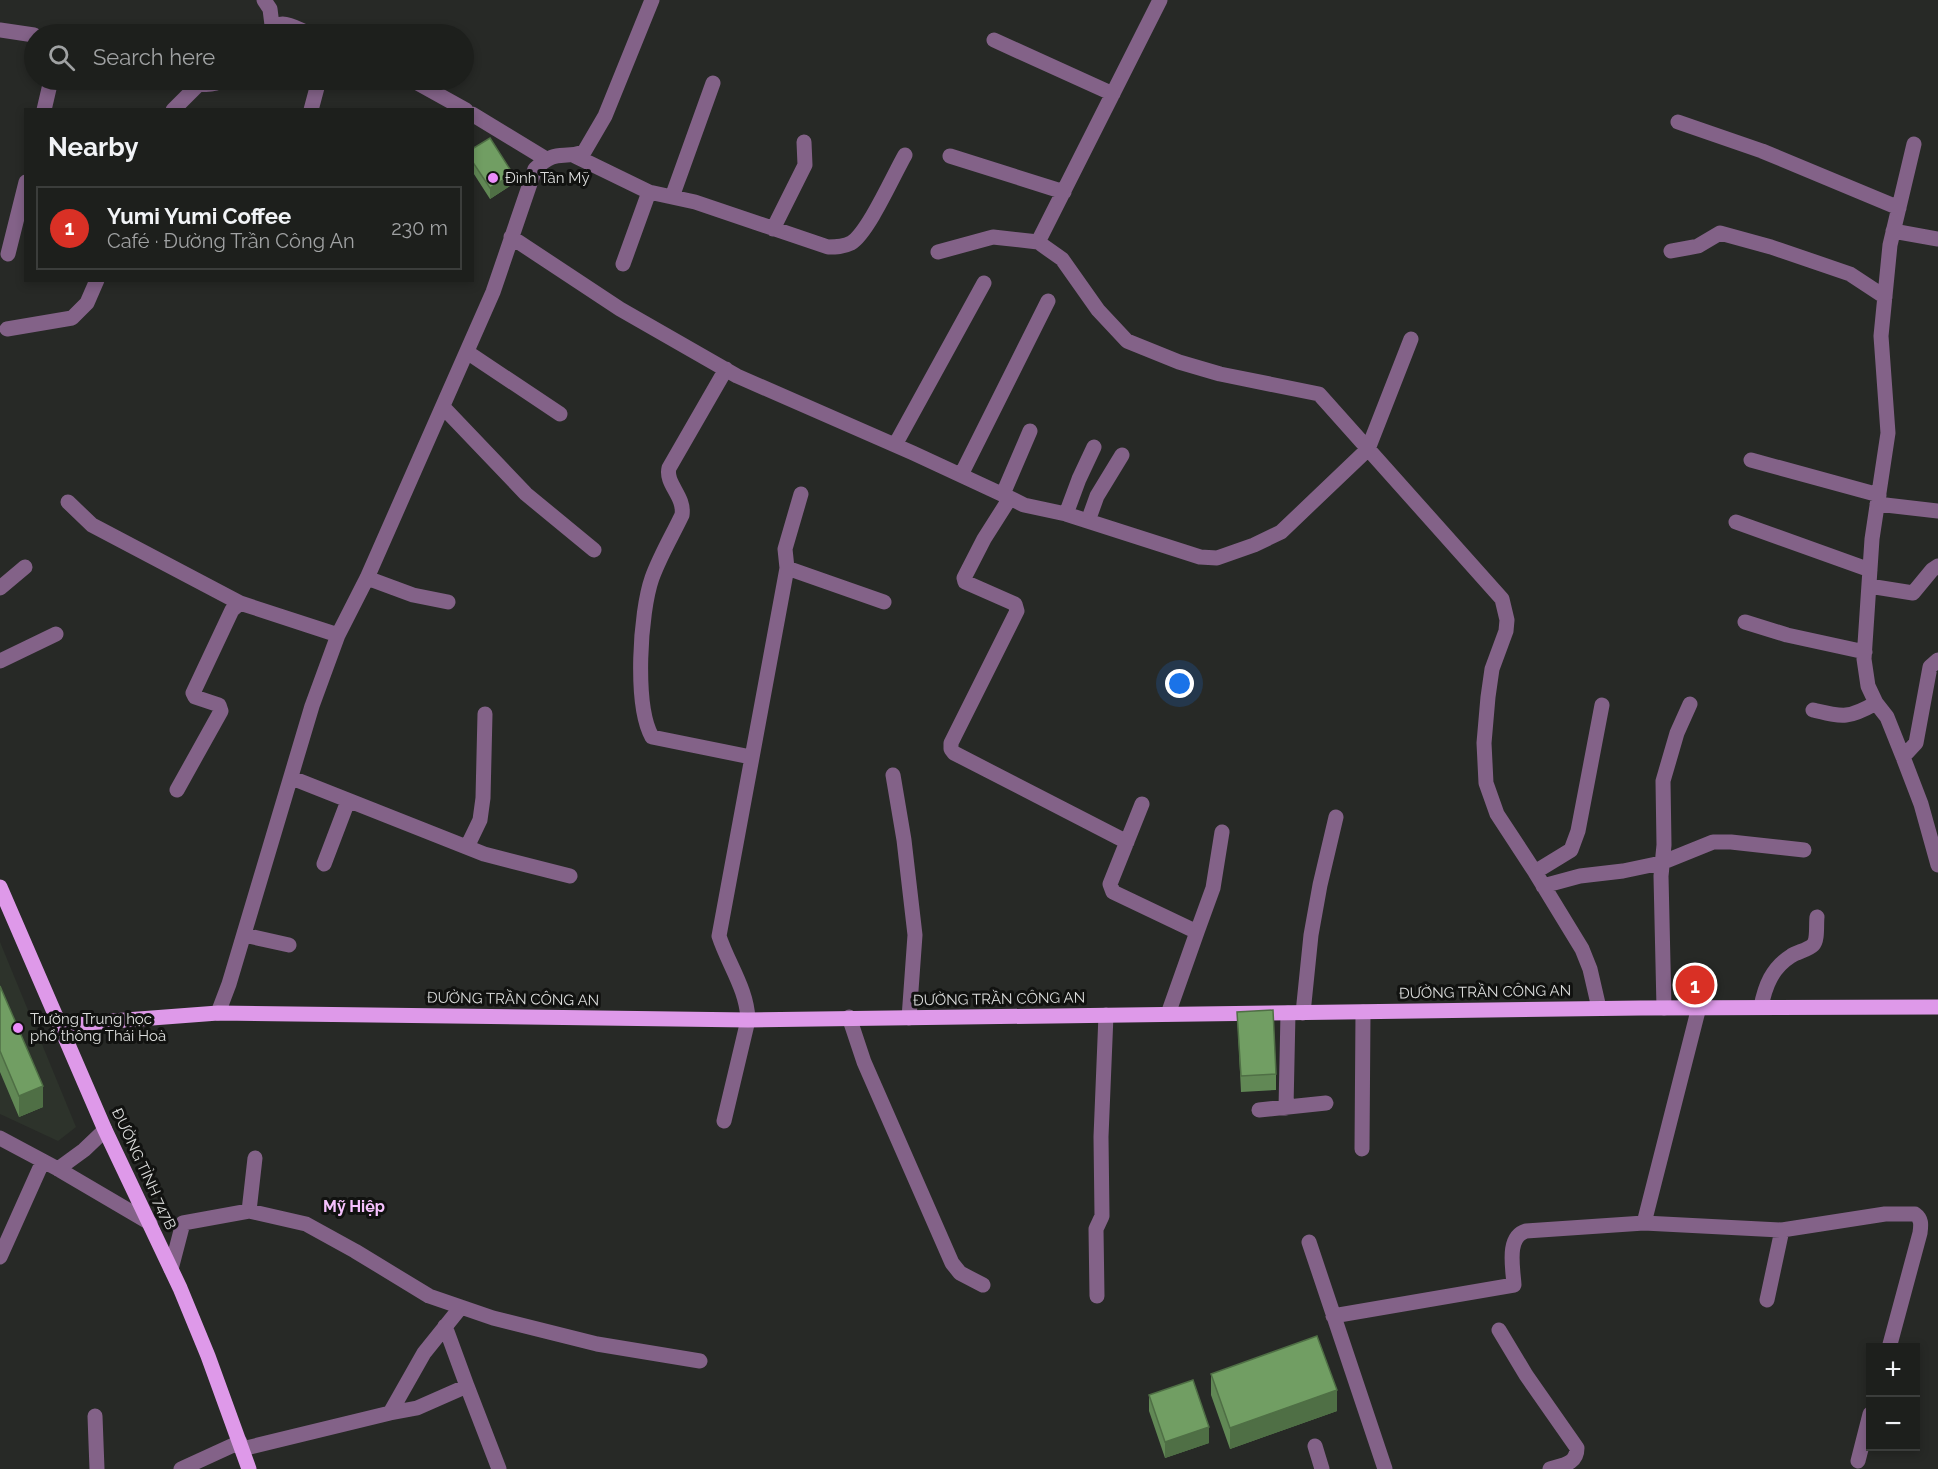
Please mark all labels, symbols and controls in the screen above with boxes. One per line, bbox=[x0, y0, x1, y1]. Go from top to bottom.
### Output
search box bbox=[24, 24, 474, 90]
icon: search bbox=[45, 41, 78, 74]
text: Search here bbox=[93, 44, 215, 70]
text: Nearby bbox=[48, 132, 138, 162]
place label: Đình Tân Mỹ bbox=[505, 169, 590, 187]
marker: Đình Tân Mỹ bbox=[486, 171, 500, 185]
text: Yumi Yumi Coffee bbox=[107, 203, 291, 229]
text: 1 bbox=[65, 216, 74, 240]
text: 230 m bbox=[391, 216, 448, 240]
text: Café · Đường Trần Công An bbox=[107, 229, 355, 253]
your location bbox=[1165, 669, 1194, 698]
pin: 1 bbox=[1676, 962, 1714, 1008]
street label: ĐƯỜNG TRẦN CÔNG AN bbox=[1399, 980, 1571, 1003]
street label: ĐƯỜNG TRẦN CÔNG AN bbox=[427, 987, 599, 1010]
street label: ĐƯỜNG TRẦN CÔNG AN bbox=[913, 987, 1085, 1010]
place label: Trường Trung học phổ thông Thái Hoà bbox=[30, 1010, 166, 1045]
marker: Trường Trung học phổ thông Thái Hoà bbox=[11, 1021, 25, 1035]
street label: ĐƯỜNG TỈNH 747B bbox=[108, 1105, 180, 1233]
district label: Mỹ Hiệp bbox=[323, 1197, 385, 1216]
map controls bbox=[1866, 1343, 1920, 1451]
button: + bbox=[1866, 1343, 1920, 1397]
button: − bbox=[1866, 1397, 1920, 1451]

